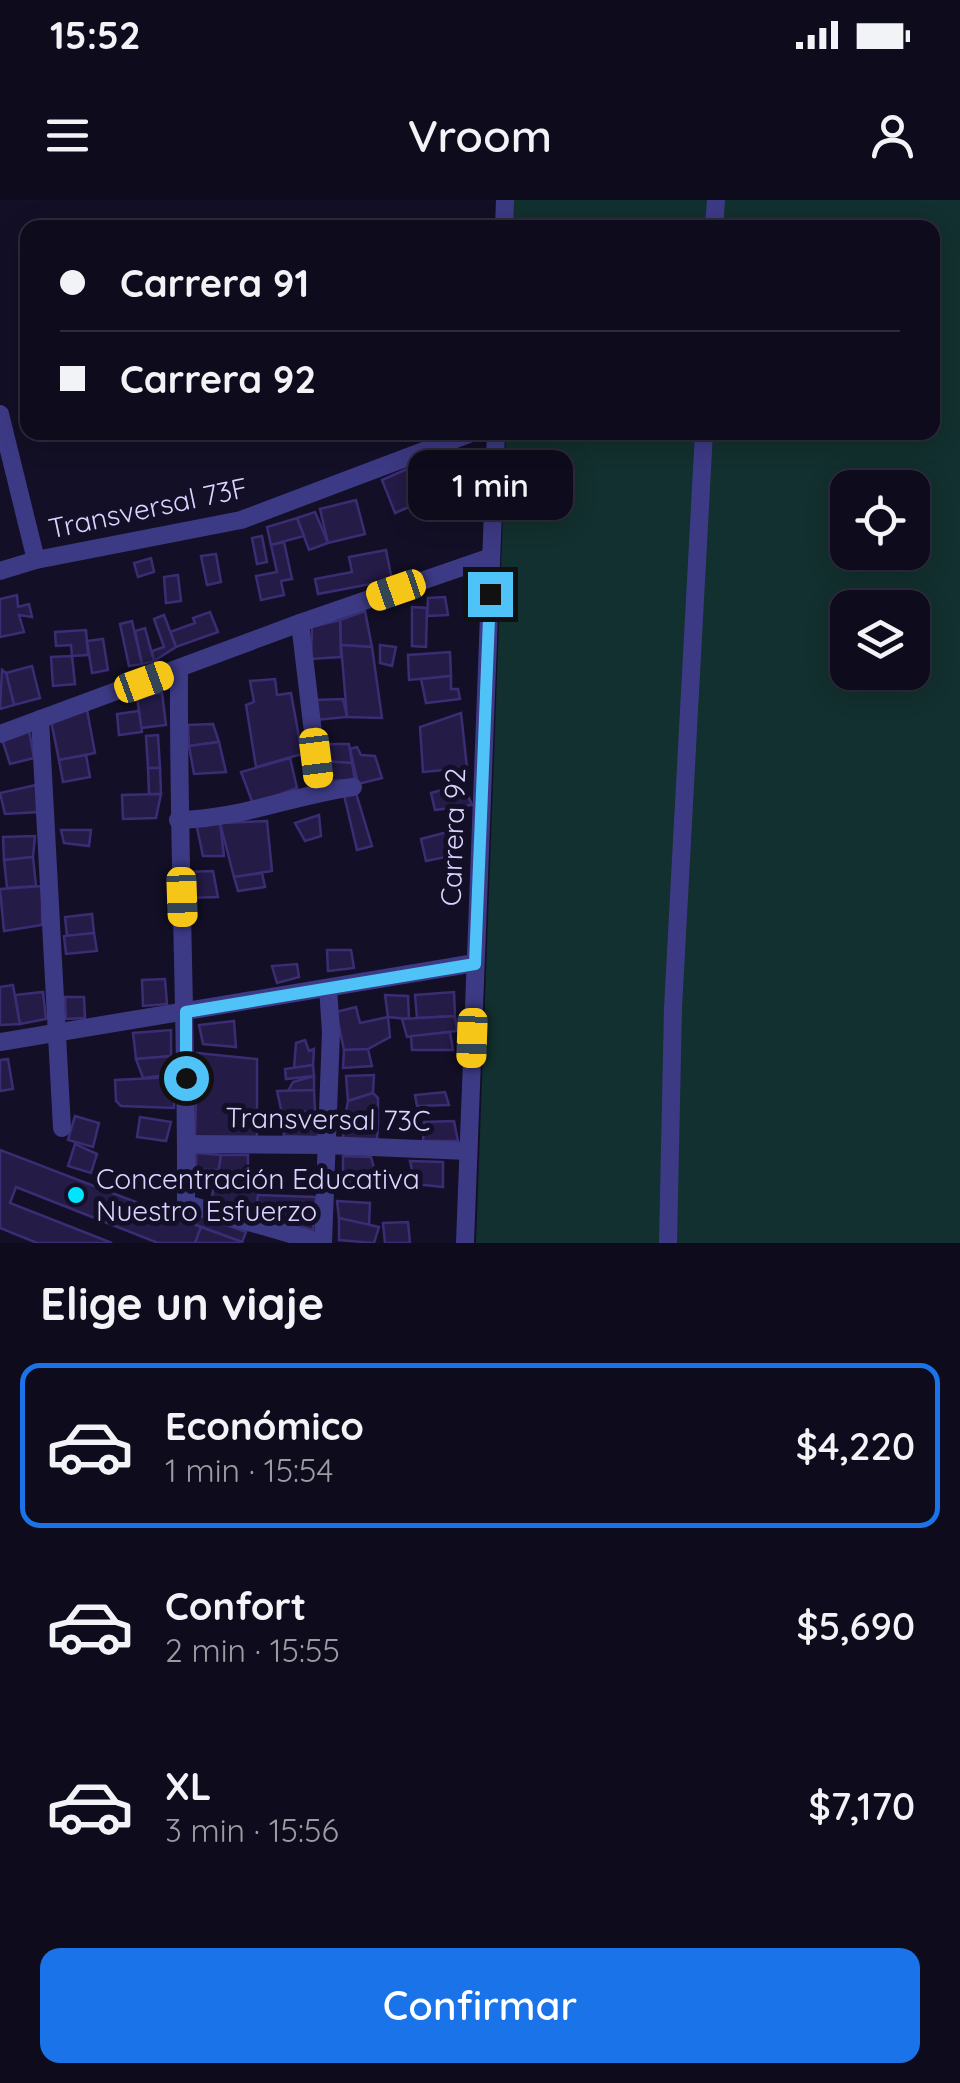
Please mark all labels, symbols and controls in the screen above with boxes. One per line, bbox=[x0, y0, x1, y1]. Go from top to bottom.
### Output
text: 15:52 bbox=[50, 11, 141, 59]
text: Vroom bbox=[408, 107, 552, 163]
icon: menu bbox=[40, 108, 95, 163]
icon: person bbox=[865, 108, 920, 163]
text: Carrera 91 bbox=[120, 259, 309, 307]
text: Carrera 92 bbox=[120, 355, 316, 403]
callout: 1 min bbox=[408, 449, 572, 519]
text: 1 min bbox=[452, 465, 529, 505]
street label: Transversal 73F bbox=[45, 469, 251, 546]
map controls bbox=[830, 470, 930, 690]
button: locate bbox=[830, 470, 930, 570]
car bbox=[363, 566, 429, 614]
route end bbox=[468, 572, 513, 617]
button: layers bbox=[830, 590, 930, 690]
car bbox=[111, 658, 177, 706]
car bbox=[297, 726, 335, 790]
street label: Carrera 92 bbox=[433, 767, 472, 907]
car bbox=[166, 866, 198, 928]
car bbox=[456, 1007, 488, 1069]
route start bbox=[164, 1056, 209, 1101]
street label: Transversal 73C bbox=[225, 1099, 431, 1138]
place label: Concentración Educativa Nuestro Esfuerzo bbox=[96, 1161, 420, 1228]
marker: Concentración Educativa Nuestro Esfuerzo bbox=[65, 1184, 87, 1206]
text: Elige un viaje bbox=[40, 1275, 324, 1331]
icon: car bbox=[45, 1401, 135, 1491]
text: Económico bbox=[165, 1402, 364, 1450]
text: $4,220 bbox=[796, 1422, 915, 1470]
text: 1 min · 15:54 bbox=[165, 1450, 333, 1490]
icon: car bbox=[45, 1581, 135, 1671]
text: Confort bbox=[165, 1582, 306, 1630]
text: $5,690 bbox=[796, 1602, 915, 1650]
text: 2 min · 15:55 bbox=[165, 1630, 340, 1670]
icon: car bbox=[45, 1761, 135, 1851]
text: XL bbox=[165, 1762, 211, 1810]
text: $7,170 bbox=[809, 1782, 915, 1830]
text: 3 min · 15:56 bbox=[165, 1810, 339, 1850]
button: Confirmar bbox=[40, 1948, 920, 2063]

